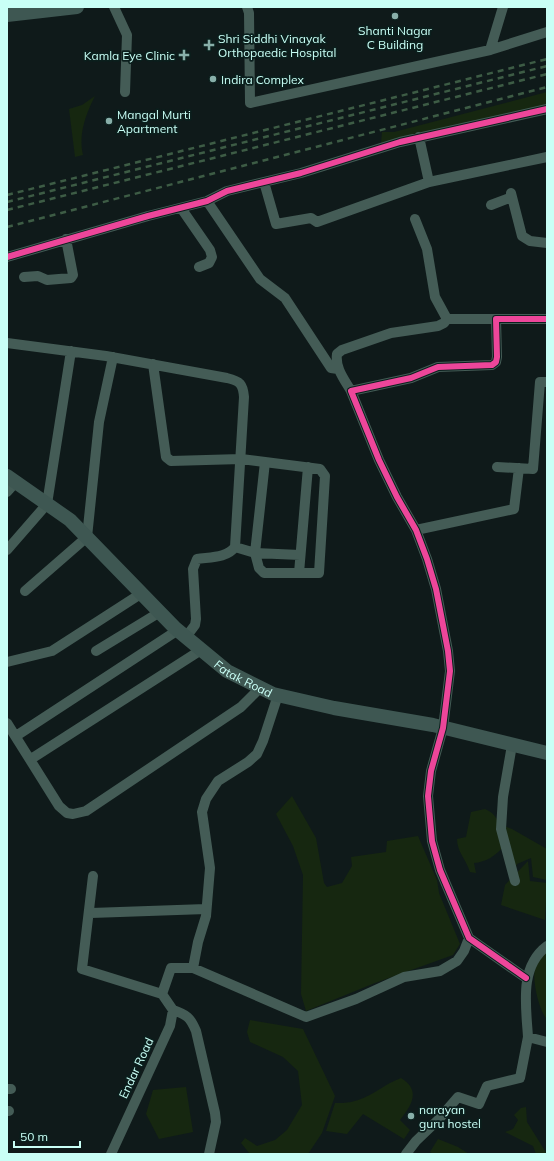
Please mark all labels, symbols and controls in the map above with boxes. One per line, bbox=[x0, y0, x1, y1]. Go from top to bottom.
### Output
marker: Shanti Nagar C Building bbox=[390, 11, 400, 21]
place label: Shanti Nagar C Building bbox=[358, 23, 433, 52]
place label: Shri Siddhi Vinayak Orthopaedic Hospital bbox=[218, 31, 336, 60]
marker: Shri Siddhi Vinayak Orthopaedic Hospital bbox=[203, 39, 215, 51]
place label: Kamla Eye Clinic bbox=[84, 48, 175, 63]
marker: Kamla Eye Clinic bbox=[178, 49, 190, 61]
place label: Indira Complex bbox=[221, 72, 305, 87]
marker: Indira Complex bbox=[208, 74, 218, 84]
place label: Mangal Murti Apartment bbox=[117, 107, 191, 136]
marker: Mangal Murti Apartment bbox=[104, 116, 114, 126]
street label: Fatak Road bbox=[212, 656, 275, 700]
street label: Endar Road bbox=[115, 1035, 157, 1101]
place label: narayan guru hostel bbox=[419, 1102, 481, 1131]
marker: narayan guru hostel bbox=[406, 1111, 416, 1121]
scale bar bbox=[14, 1123, 80, 1149]
text: 50 m bbox=[20, 1129, 48, 1144]

